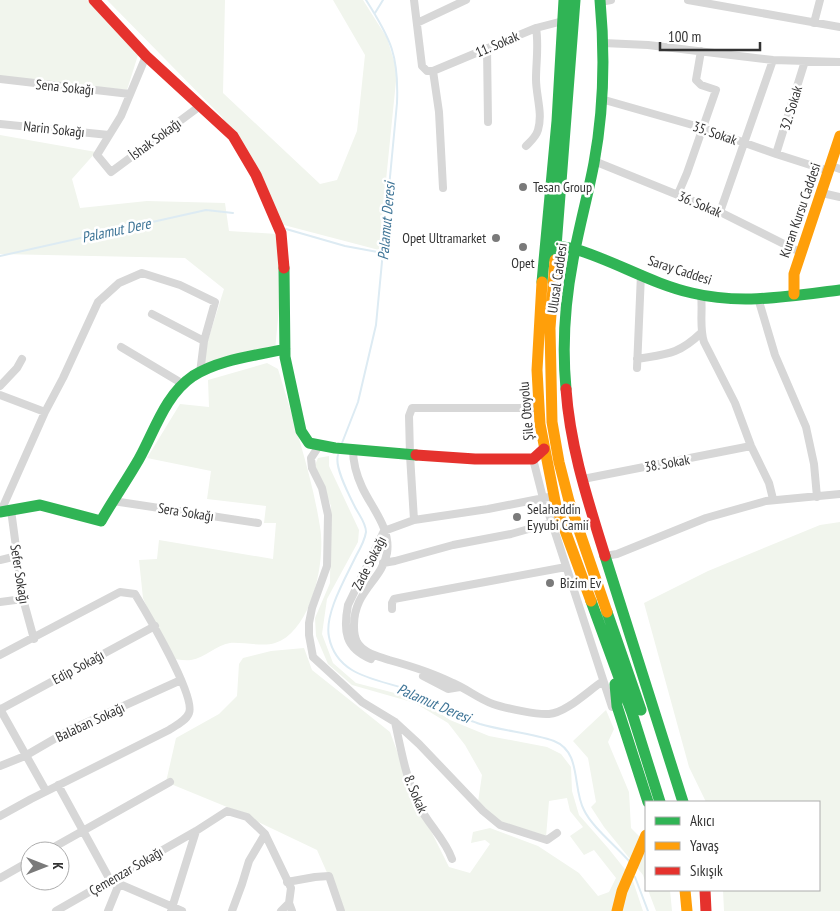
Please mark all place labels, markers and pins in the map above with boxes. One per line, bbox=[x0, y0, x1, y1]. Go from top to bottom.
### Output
place label: Tesan Group bbox=[533, 178, 592, 196]
marker: Tesan Group bbox=[517, 181, 529, 193]
place label: Opet Ultramarket bbox=[402, 229, 486, 247]
marker: Opet Ultramarket bbox=[490, 232, 502, 244]
marker: Opet bbox=[517, 241, 529, 253]
place label: Opet bbox=[511, 254, 535, 272]
place label: Selahaddin Eyyubi Camii bbox=[527, 500, 589, 534]
marker: Selahaddin Eyyubi Camii bbox=[511, 511, 523, 523]
place label: Bizim Ev bbox=[560, 574, 602, 592]
marker: Bizim Ev bbox=[544, 577, 556, 589]

